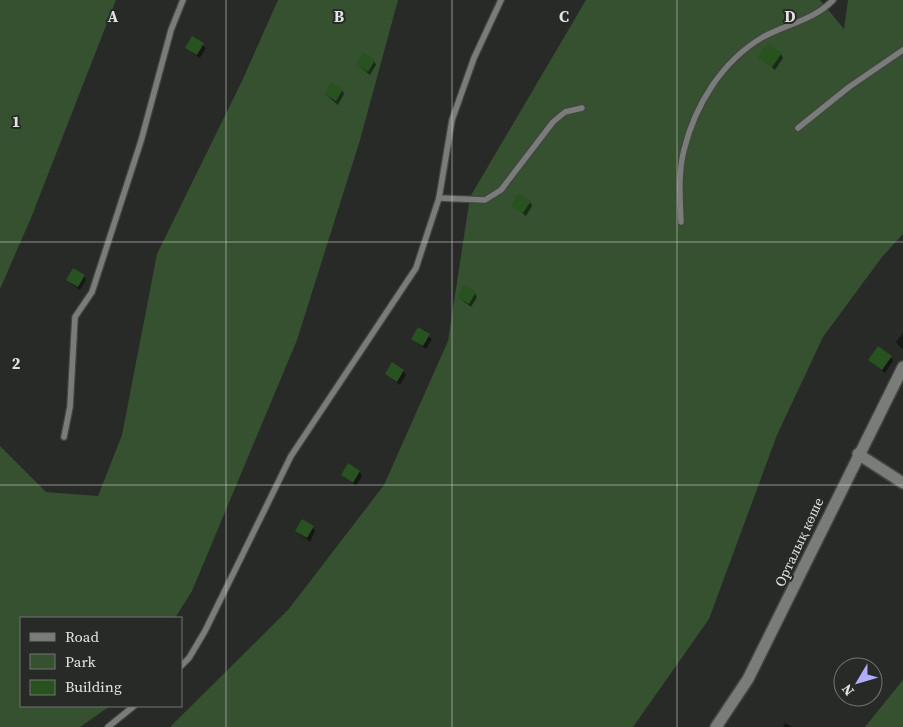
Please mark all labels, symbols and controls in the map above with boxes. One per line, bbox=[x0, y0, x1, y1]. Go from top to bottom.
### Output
text: A bbox=[108, 5, 119, 27]
text: B bbox=[334, 5, 345, 27]
text: C bbox=[559, 5, 569, 27]
text: D bbox=[784, 5, 796, 27]
text: 1 bbox=[12, 110, 20, 132]
text: 2 bbox=[12, 352, 21, 374]
street label: Орталық көше bbox=[770, 494, 828, 590]
legend bbox=[20, 617, 182, 707]
text: Road bbox=[65, 626, 99, 647]
text: Park bbox=[65, 651, 97, 672]
north arrow bbox=[833, 657, 883, 707]
text: Building bbox=[65, 676, 122, 697]
text: N bbox=[837, 680, 859, 700]

